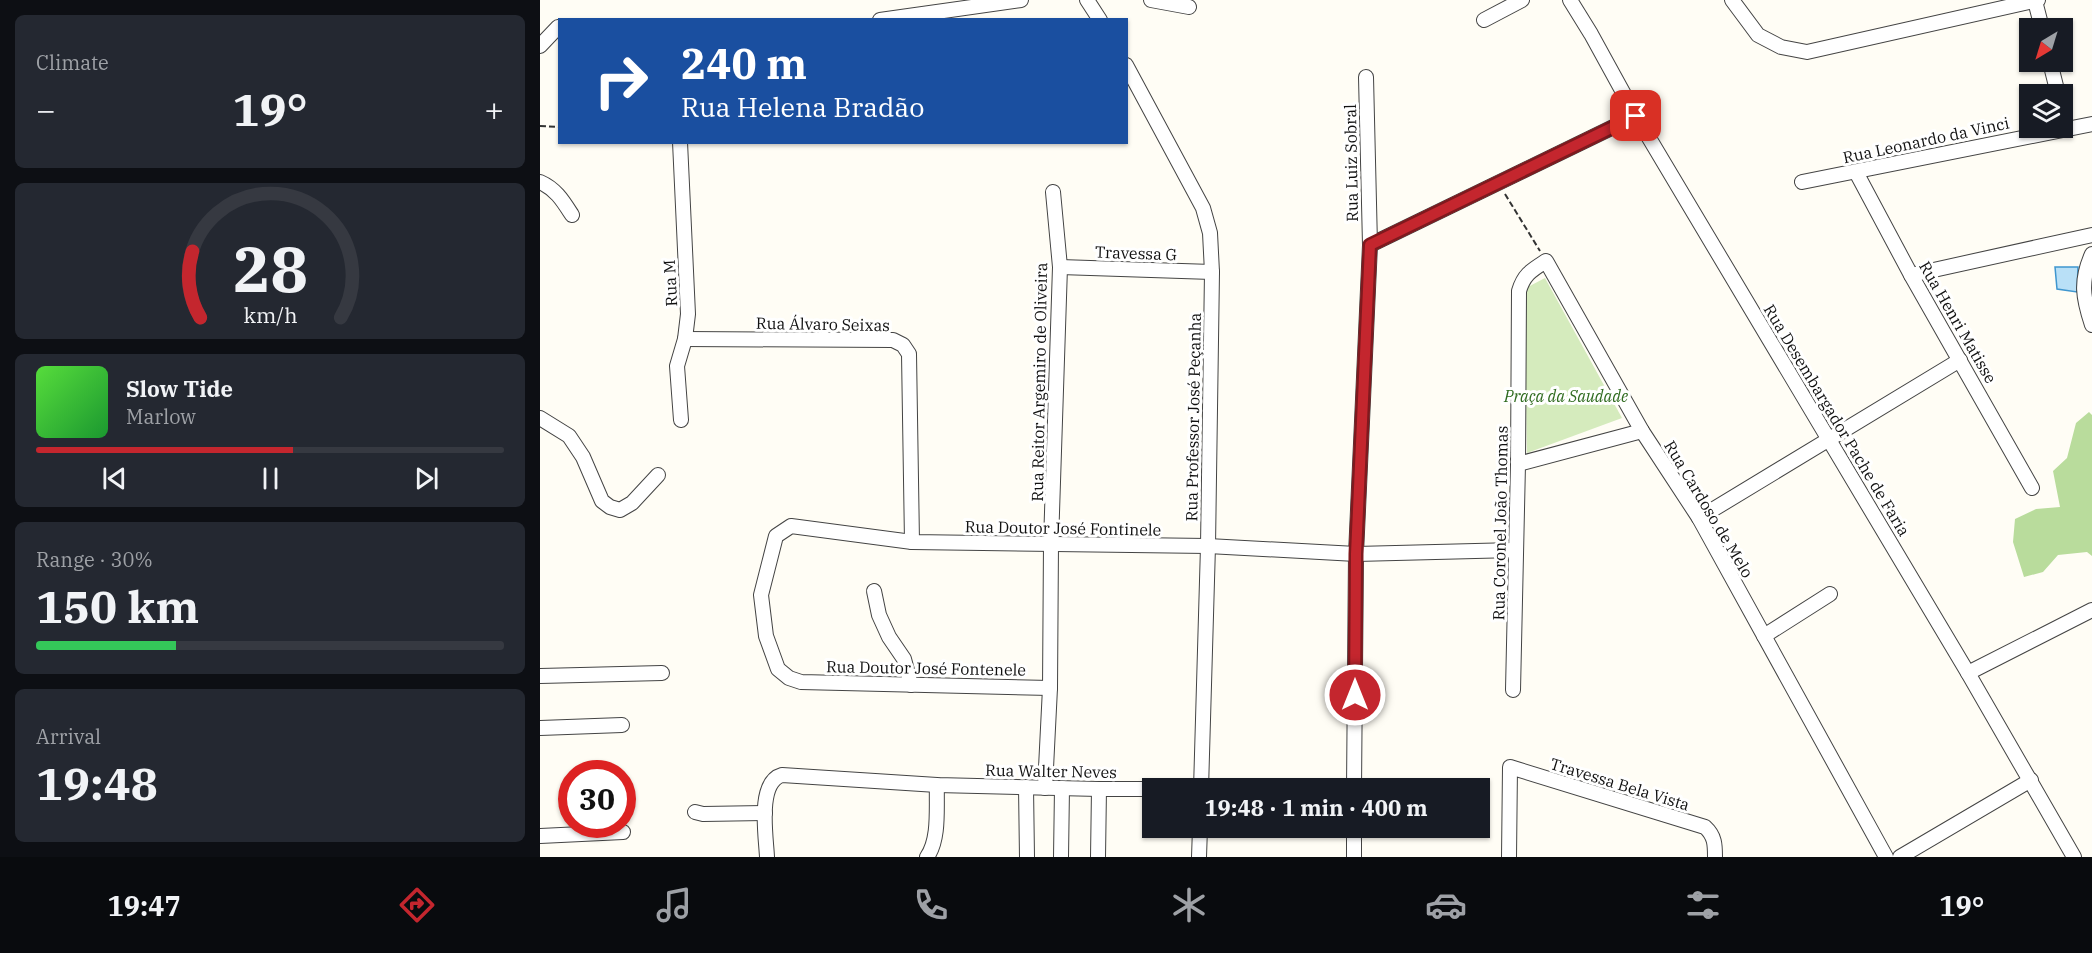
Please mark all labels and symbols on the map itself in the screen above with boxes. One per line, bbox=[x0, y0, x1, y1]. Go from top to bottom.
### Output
north arrow bbox=[2019, 18, 2073, 72]
pin bbox=[1610, 90, 1661, 141]
street label: Rua Luiz Sobral bbox=[1340, 104, 1362, 222]
street label: Rua Leonardo da Vinci bbox=[1841, 113, 2011, 167]
street label: Travessa G bbox=[1095, 242, 1177, 264]
street label: Rua Henri Matisse bbox=[1915, 257, 2001, 387]
street label: Rua M bbox=[659, 259, 681, 307]
street label: Rua Reitor Argemiro de Oliveira bbox=[1027, 262, 1051, 502]
street label: Rua Desembargador Pache de Faria bbox=[1760, 300, 1914, 540]
street label: Rua Álvaro Seixas bbox=[756, 312, 890, 335]
street label: Rua Professor José Peçanha bbox=[1181, 312, 1205, 521]
park label: Praça da Saudade bbox=[1503, 386, 1628, 406]
street label: Rua Coronel João Thomas bbox=[1488, 425, 1512, 621]
street label: Rua Cardoso de Melo bbox=[1660, 437, 1758, 581]
street label: Rua Doutor José Fontinele bbox=[965, 516, 1161, 540]
street label: Rua Doutor José Fontenele bbox=[826, 656, 1026, 680]
position arrow bbox=[1323, 663, 1387, 727]
street label: Travessa Bela Vista bbox=[1548, 753, 1692, 815]
speed limit sign: 30 bbox=[558, 760, 636, 838]
street label: Rua Walter Neves bbox=[985, 760, 1117, 782]

